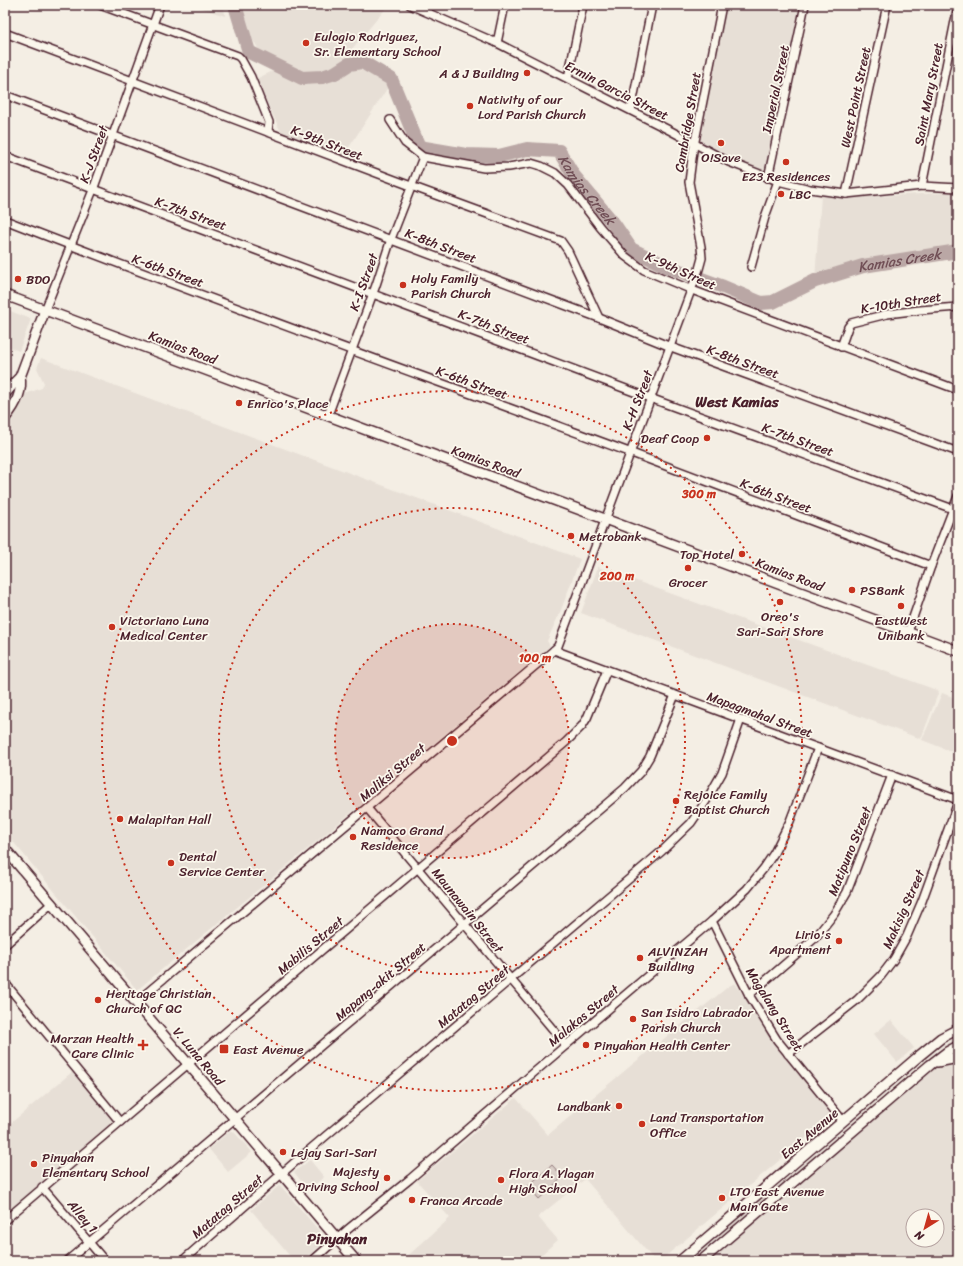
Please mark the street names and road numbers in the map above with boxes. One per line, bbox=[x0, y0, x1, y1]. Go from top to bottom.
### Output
street label: Saint Mary Street bbox=[907, 40, 950, 148]
street label: Imperial Street bbox=[755, 43, 796, 136]
street label: West Point Street bbox=[834, 44, 877, 150]
street label: Ermin Garcia Street bbox=[561, 54, 673, 127]
street label: Cambridge Street bbox=[667, 70, 708, 174]
street label: K-9th Street bbox=[287, 118, 367, 167]
street label: K-J Street bbox=[72, 121, 115, 186]
street label: K-7th Street bbox=[152, 190, 230, 237]
street label: K-8th Street bbox=[401, 221, 480, 270]
street label: K-9th Street bbox=[642, 245, 720, 296]
street label: K-6th Street bbox=[129, 247, 207, 294]
street label: K-I Street bbox=[342, 249, 385, 314]
street label: K-10th Street bbox=[859, 285, 943, 320]
street label: K-7th Street bbox=[455, 302, 533, 351]
street label: Kamias Road bbox=[145, 324, 222, 371]
street label: K-8th Street bbox=[703, 338, 782, 385]
street label: K-6th Street bbox=[433, 359, 511, 406]
street label: K-H Street bbox=[615, 366, 660, 434]
street label: K-7th Street bbox=[759, 416, 837, 463]
street label: Kamias Road bbox=[448, 438, 525, 485]
street label: K-6th Street bbox=[737, 471, 815, 520]
street label: Kamias Road bbox=[752, 551, 829, 598]
street label: Mapagmahal Street bbox=[704, 685, 816, 744]
street label: Maliksi Street bbox=[354, 737, 431, 807]
street label: Matipuno Street bbox=[821, 802, 878, 899]
street label: Maunawain Street bbox=[426, 862, 510, 959]
street label: Makisig Street bbox=[876, 865, 932, 953]
street label: Mabilis Street bbox=[272, 910, 350, 980]
street label: Mapang-akit Street bbox=[329, 936, 431, 1027]
street label: Matatag Street bbox=[432, 958, 515, 1034]
street label: Magalang Street bbox=[739, 963, 810, 1056]
street label: Malakas Street bbox=[542, 978, 625, 1052]
street label: V. Luna Road bbox=[167, 1022, 231, 1092]
street label: East Avenue bbox=[775, 1102, 844, 1165]
street label: Matatag Street bbox=[186, 1168, 269, 1244]
street label: Alley 1 bbox=[61, 1194, 104, 1239]

